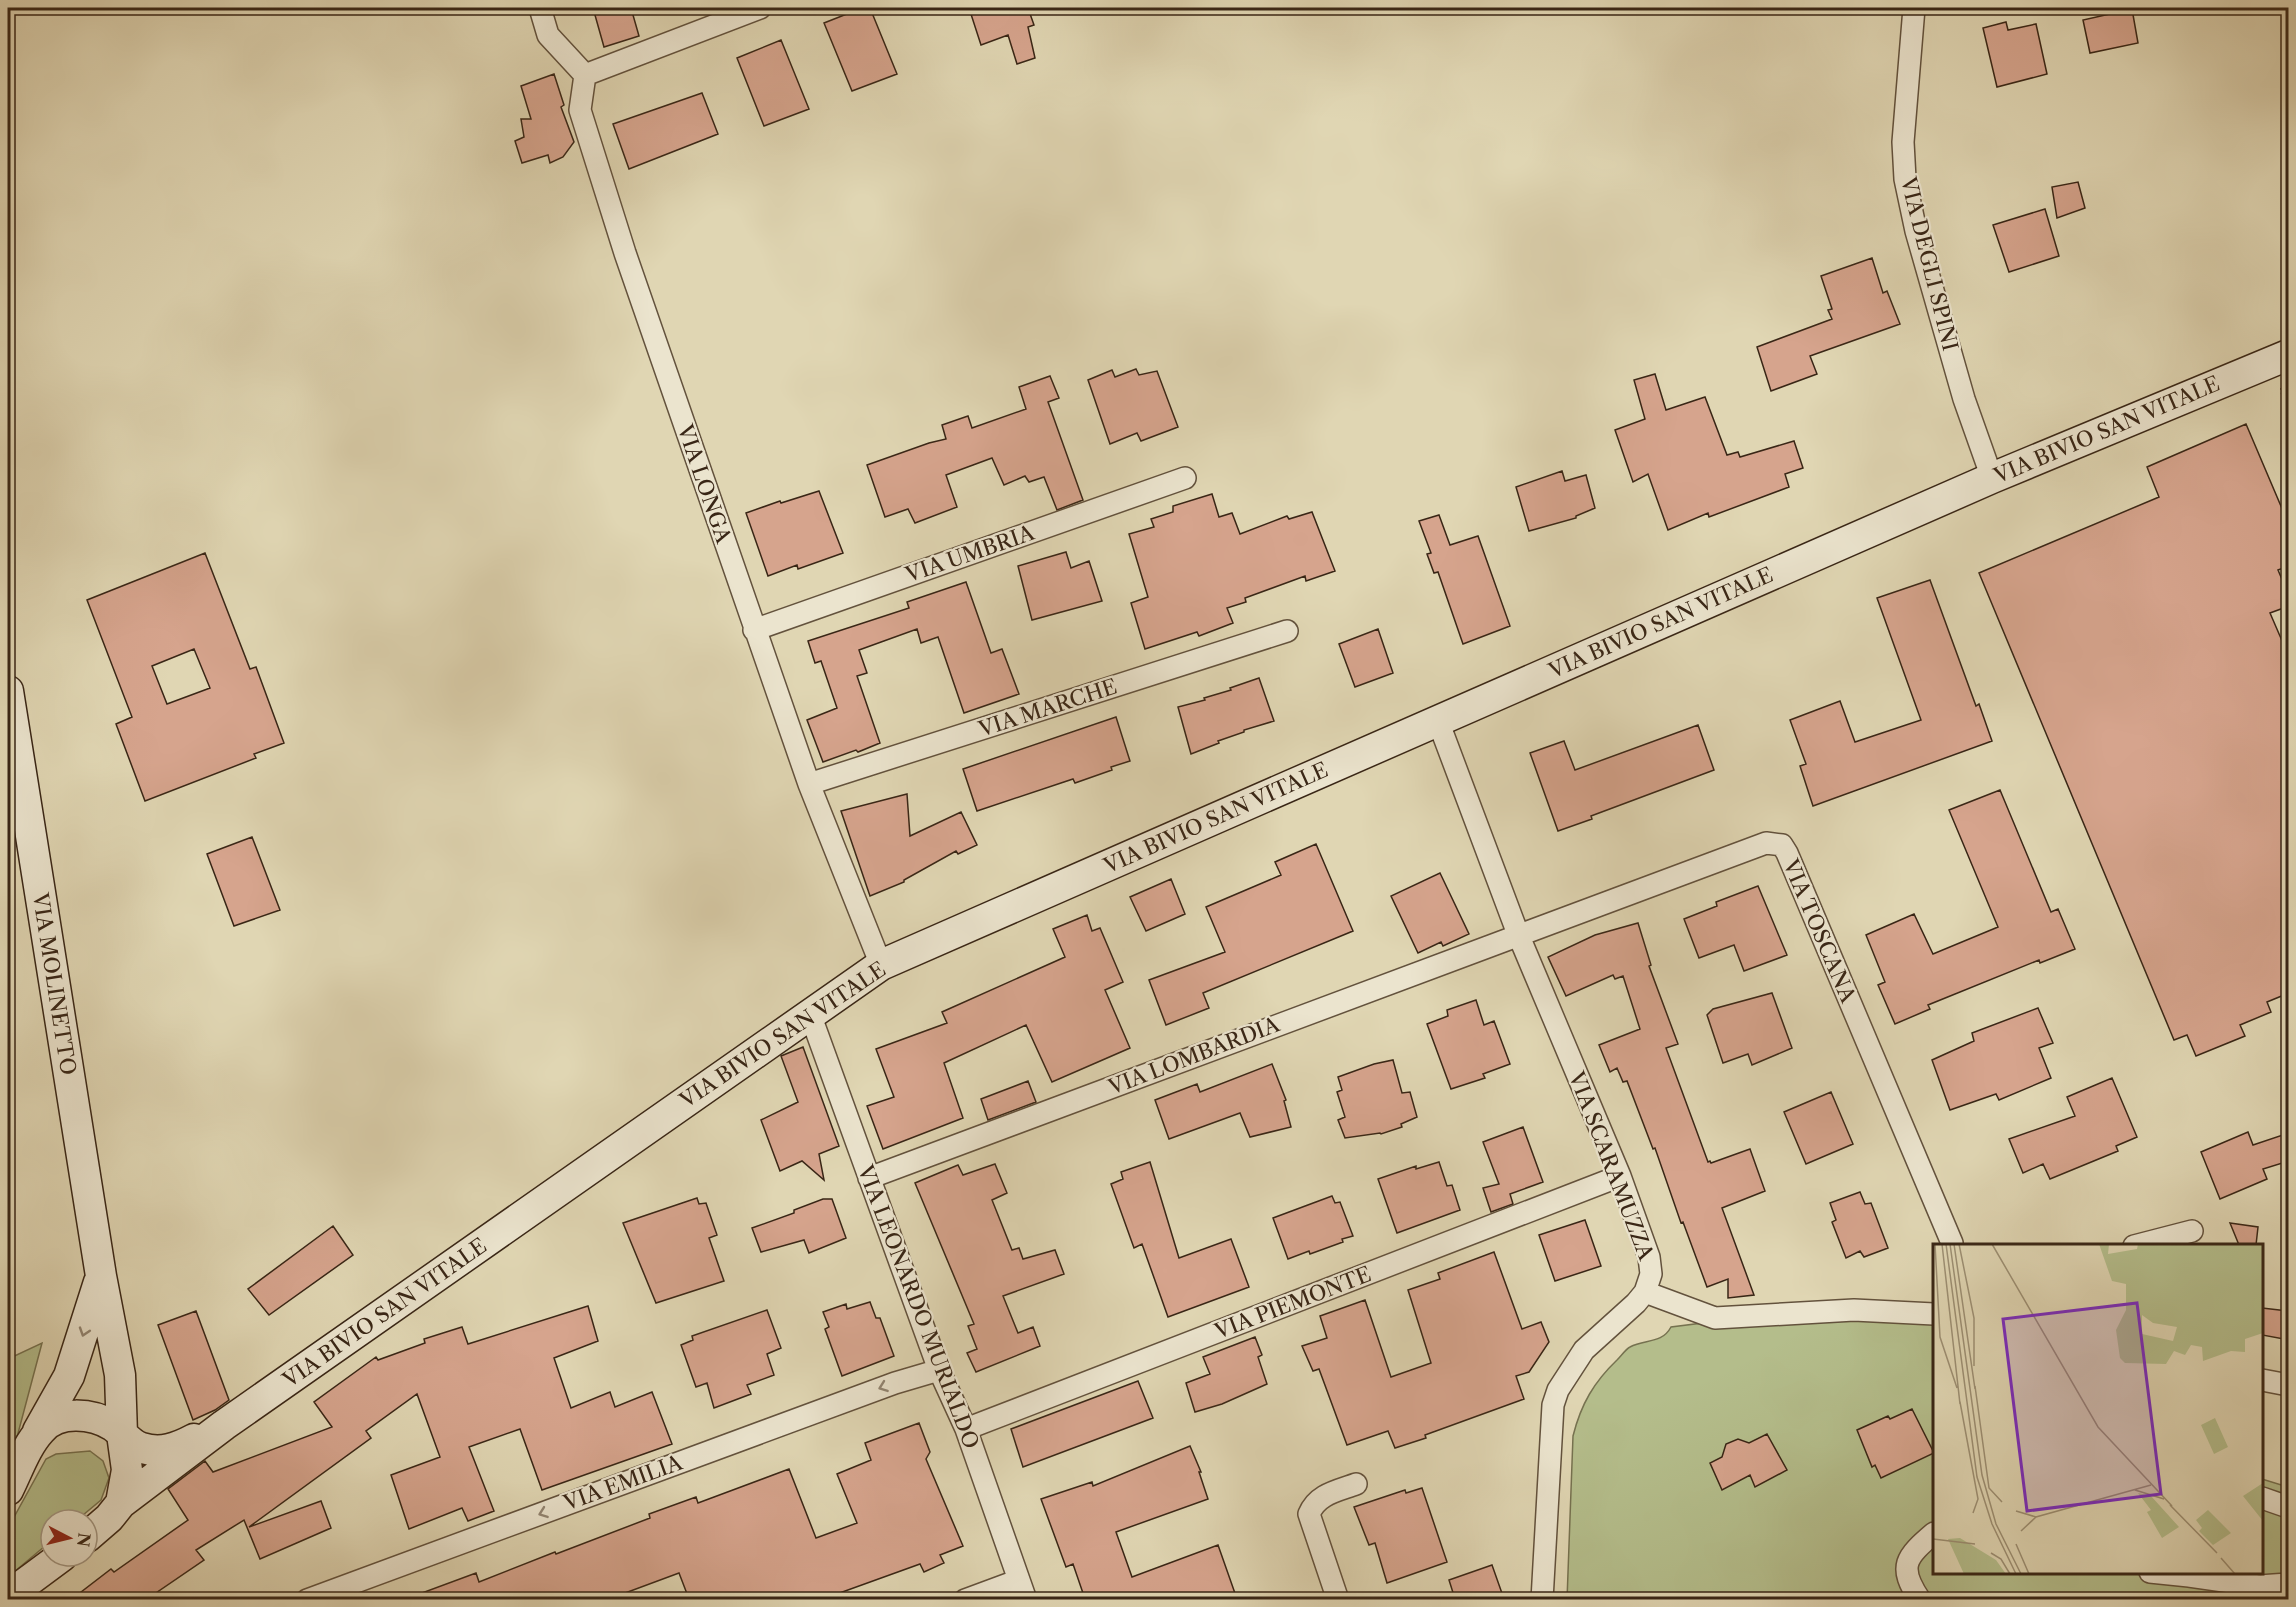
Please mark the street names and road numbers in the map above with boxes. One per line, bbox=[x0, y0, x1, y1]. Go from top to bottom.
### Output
street label: VIA DEGLI SPINI bbox=[1896, 173, 1963, 353]
street label: VIA BIVIO SAN VITALE bbox=[1989, 371, 2223, 489]
street label: VIA LONGA bbox=[672, 420, 737, 547]
street label: VIA UMBRIA bbox=[901, 520, 1038, 588]
street label: VIA BIVIO SAN VITALE bbox=[1544, 562, 1777, 684]
street label: VIA MARCHE bbox=[975, 673, 1120, 742]
street label: VIA BIVIO SAN VITALE bbox=[1099, 757, 1332, 879]
street label: VIA TOSCANA bbox=[1778, 854, 1861, 1007]
street label: VIA MOLINETTO bbox=[28, 890, 81, 1077]
street label: VIA BIVIO SAN VITALE bbox=[674, 956, 890, 1113]
street label: VIA LOMBARDIA bbox=[1104, 1011, 1283, 1100]
street label: VIA SCARAMUZZA bbox=[1564, 1067, 1659, 1264]
street label: VIA LEONARDO MURIALDO bbox=[852, 1161, 984, 1452]
street label: VIA BIVIO SAN VITALE bbox=[277, 1233, 491, 1393]
street label: VIA PIEMONTE bbox=[1210, 1261, 1374, 1344]
street label: VIA EMILIA bbox=[559, 1449, 686, 1516]

